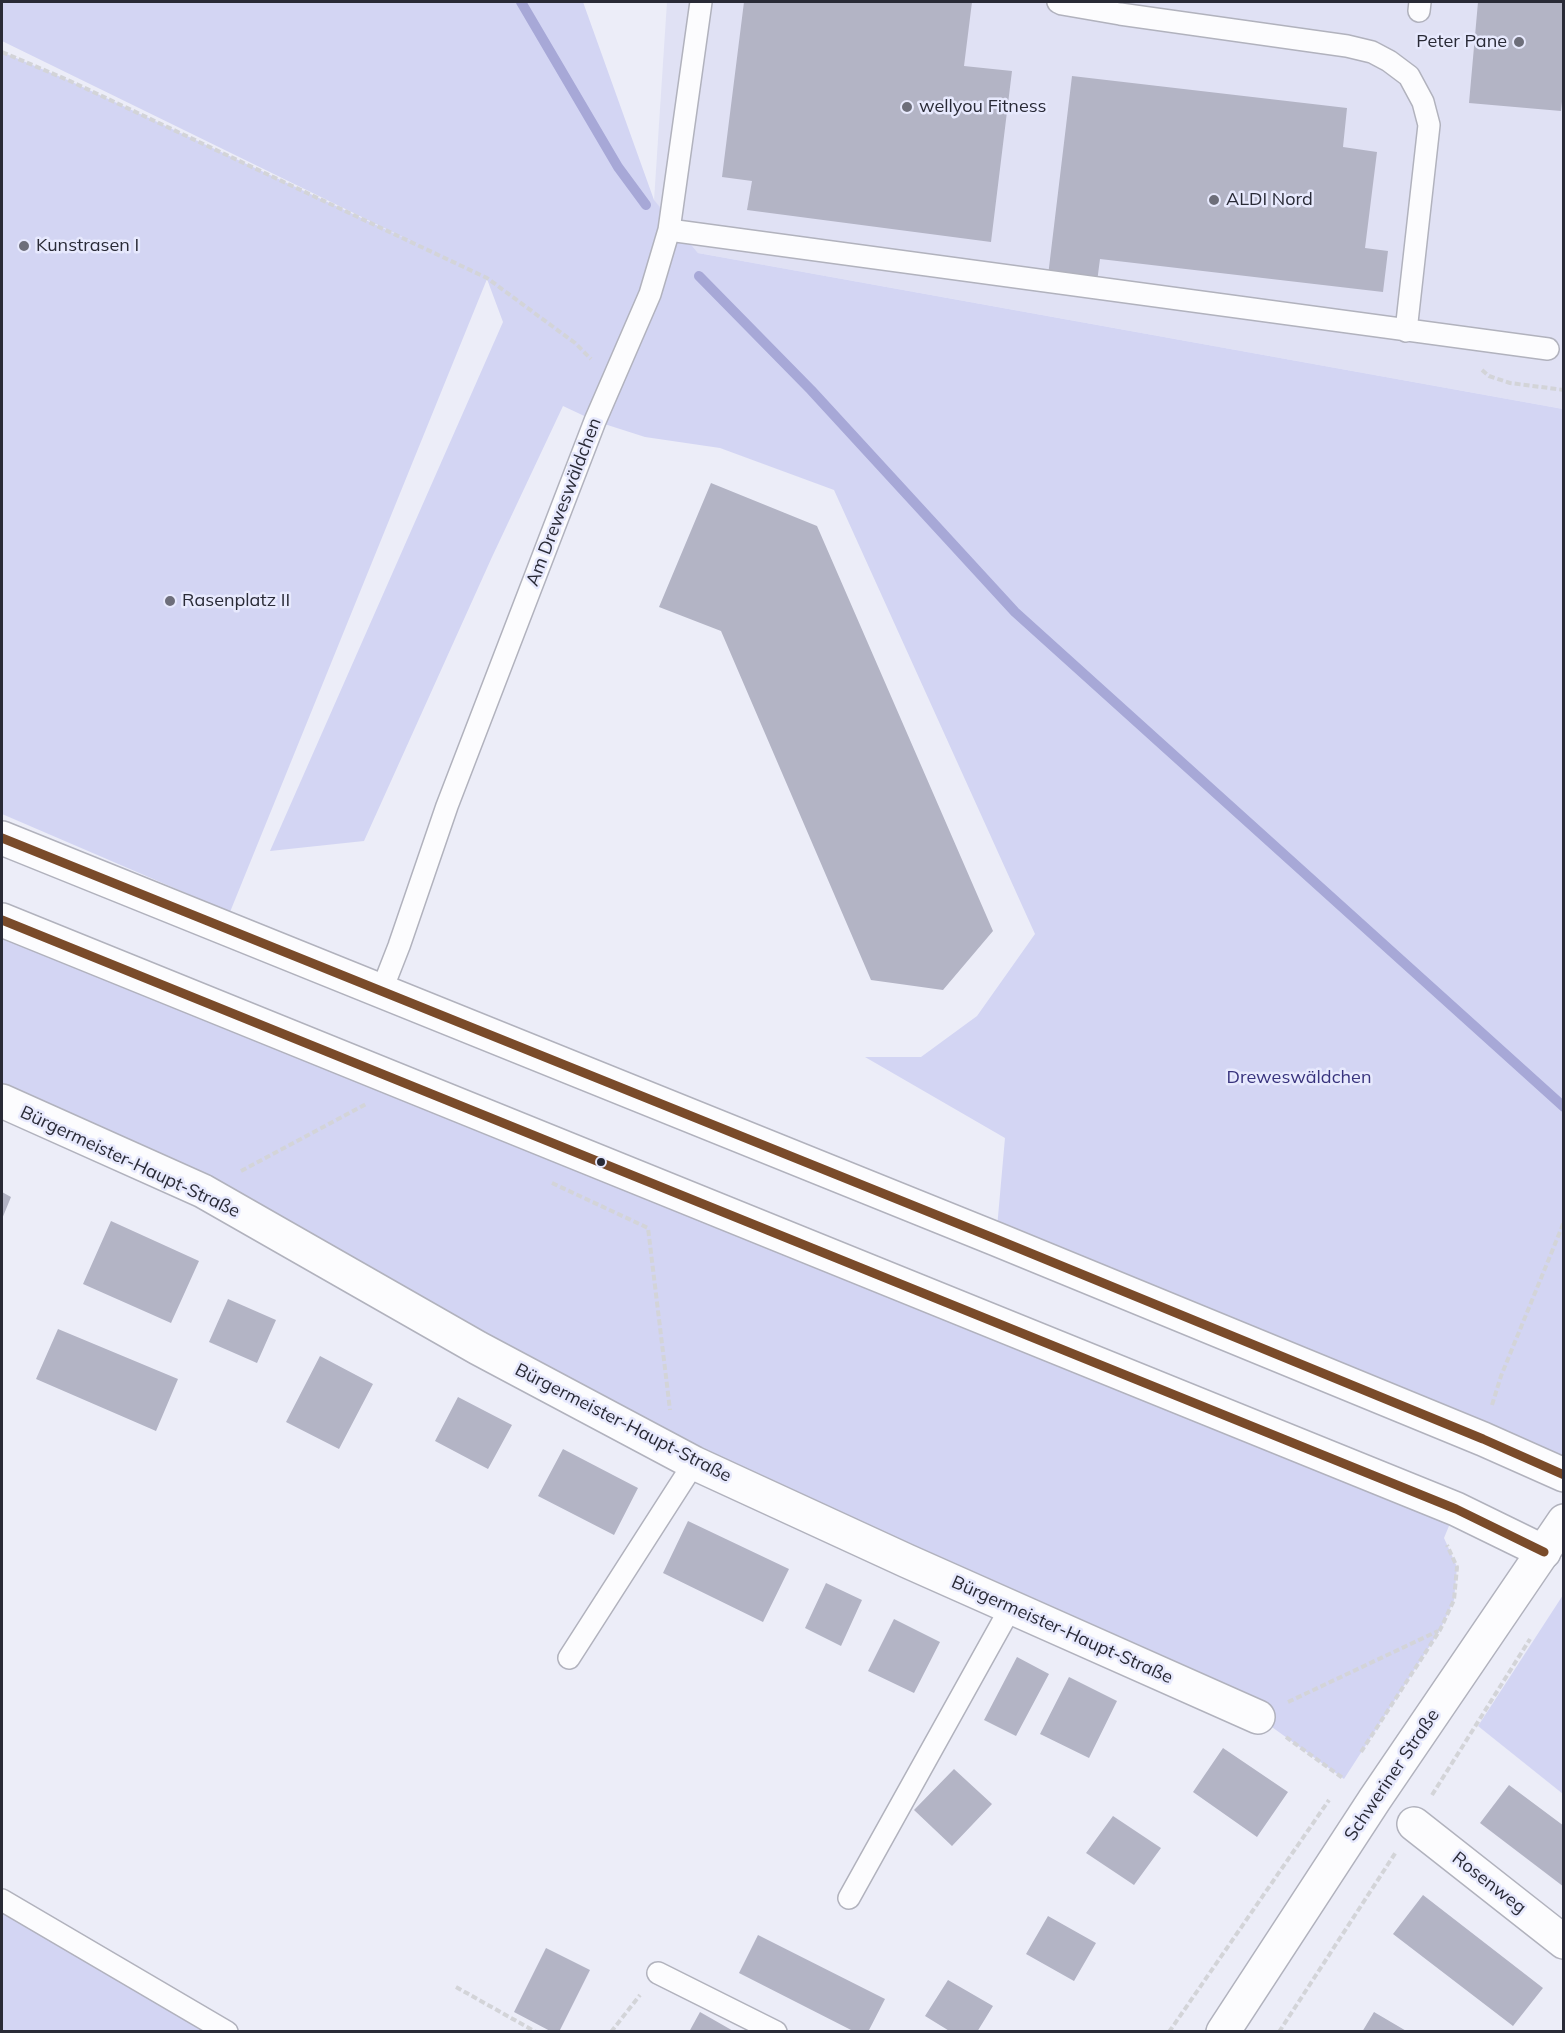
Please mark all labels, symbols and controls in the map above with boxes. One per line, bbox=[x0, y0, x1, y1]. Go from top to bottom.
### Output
place label: Peter Pane bbox=[1416, 31, 1507, 53]
marker: Peter Pane bbox=[1512, 35, 1526, 49]
place label: wellyou Fitness bbox=[919, 96, 1047, 118]
marker: wellyou Fitness bbox=[900, 100, 914, 114]
place label: ALDI Nord bbox=[1226, 189, 1313, 211]
marker: ALDI Nord bbox=[1207, 193, 1221, 207]
place label: Kunstrasen I bbox=[36, 235, 139, 257]
marker: Kunstrasen I bbox=[17, 239, 31, 253]
street label: Am Dreweswäldchen bbox=[522, 415, 606, 589]
place label: Rasenplatz II bbox=[182, 590, 290, 612]
marker: Rasenplatz II bbox=[163, 594, 177, 608]
park label: Dreweswäldchen bbox=[1227, 1067, 1371, 1089]
street label: Bürgermeister-Haupt-Straße bbox=[17, 1102, 243, 1222]
unlabelled marker bbox=[595, 1156, 607, 1168]
street label: Bürgermeister-Haupt-Straße bbox=[511, 1359, 735, 1487]
street label: Bürgermeister-Haupt-Straße bbox=[948, 1571, 1176, 1689]
street label: Schweriner Straße bbox=[1340, 1705, 1444, 1845]
street label: Rosenweg bbox=[1448, 1847, 1530, 1919]

